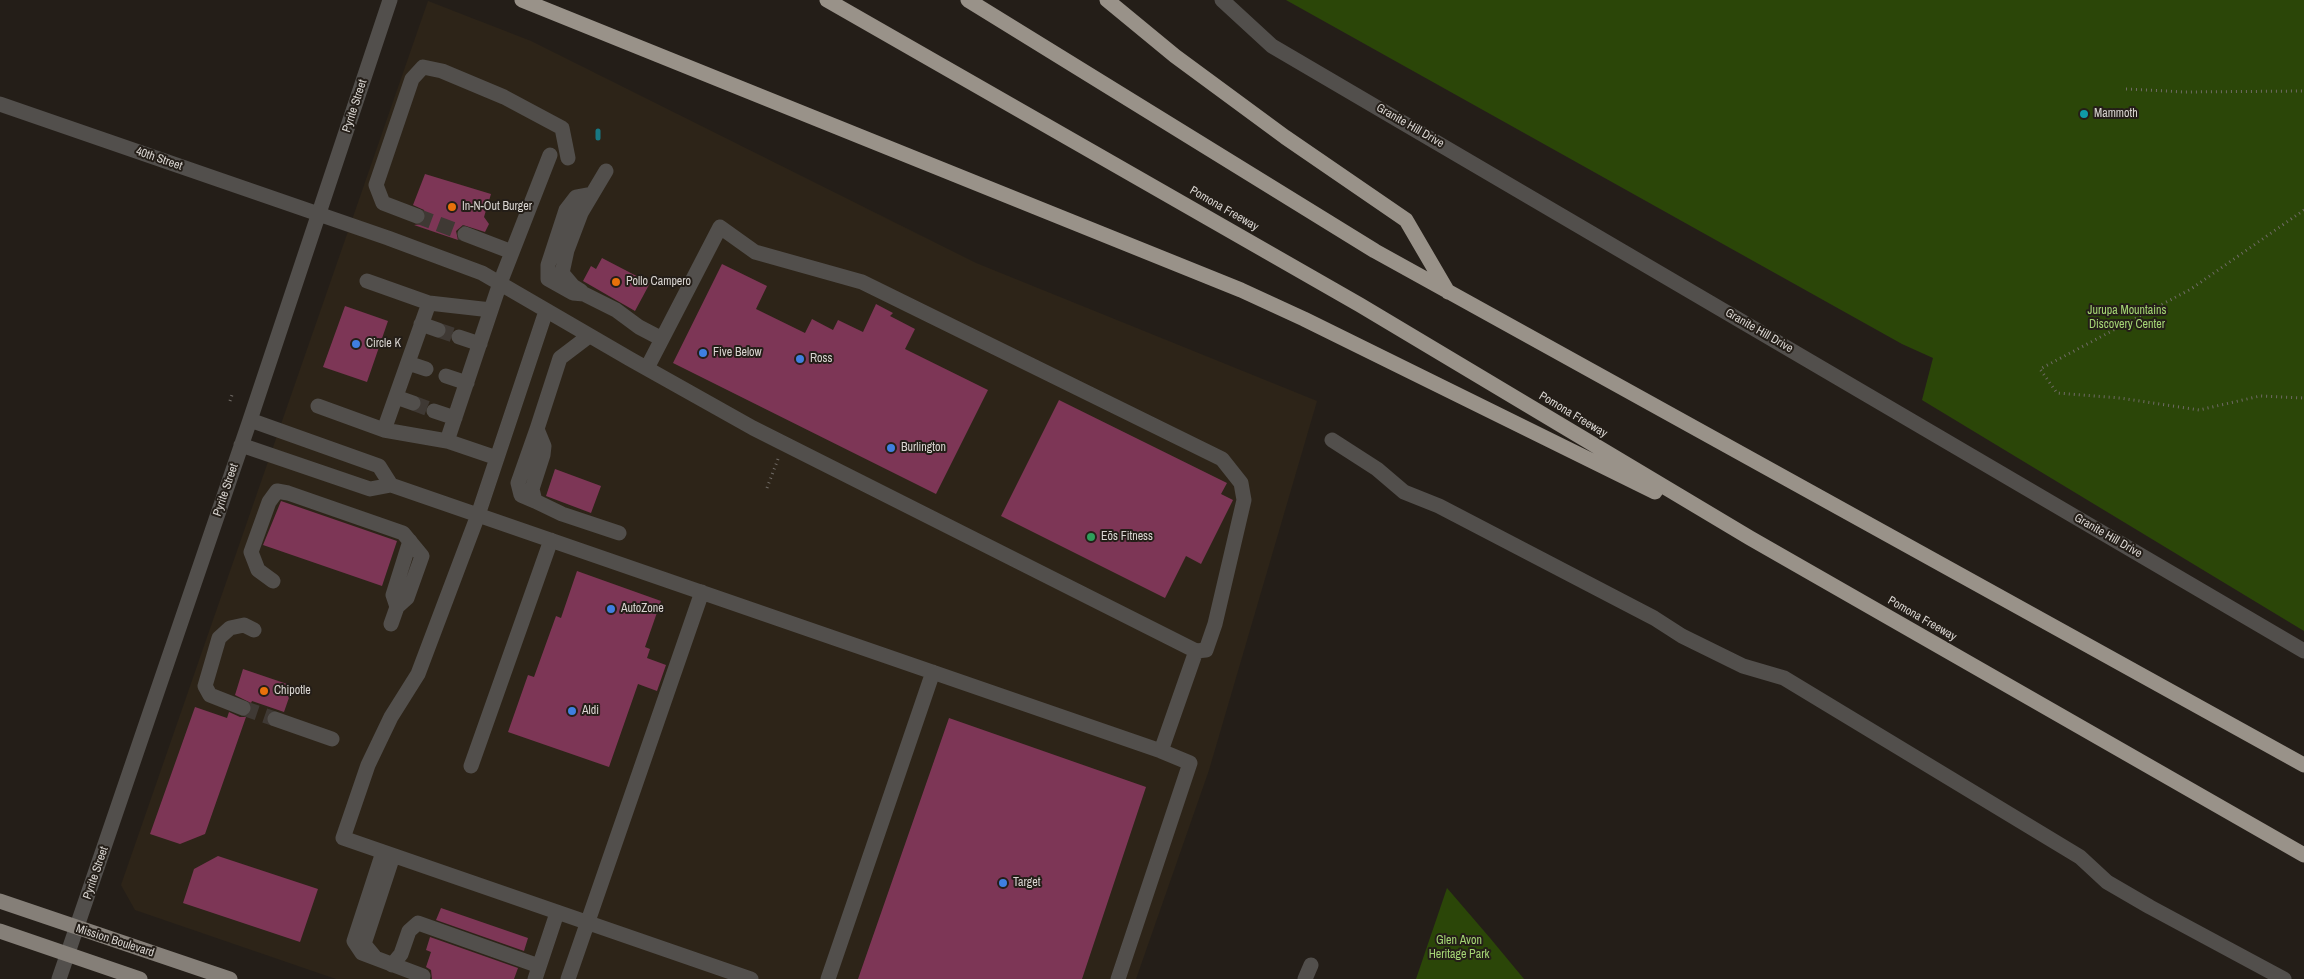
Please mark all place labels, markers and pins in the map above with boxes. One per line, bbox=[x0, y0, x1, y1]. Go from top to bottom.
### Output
place label: Mammoth bbox=[2094, 107, 2138, 121]
marker: Mammoth bbox=[2078, 108, 2090, 120]
place label: In-N-Out Burger bbox=[462, 200, 532, 214]
marker: In-N-Out Burger bbox=[446, 201, 458, 213]
place label: Pollo Campero bbox=[626, 275, 691, 289]
marker: Pollo Campero bbox=[610, 276, 622, 288]
place label: Circle K bbox=[366, 337, 401, 351]
marker: Circle K bbox=[350, 338, 362, 350]
place label: Five Below bbox=[713, 346, 762, 360]
marker: Five Below bbox=[697, 347, 709, 359]
place label: Ross bbox=[810, 352, 832, 366]
marker: Ross bbox=[794, 353, 806, 365]
place label: Burlington bbox=[901, 441, 946, 455]
marker: Burlington bbox=[885, 442, 897, 454]
place label: Eōs Fitness bbox=[1101, 530, 1153, 544]
marker: Eōs Fitness bbox=[1085, 531, 1097, 543]
place label: AutoZone bbox=[621, 602, 664, 616]
marker: AutoZone bbox=[605, 603, 617, 615]
place label: Chipotle bbox=[274, 684, 311, 698]
marker: Chipotle bbox=[258, 685, 270, 697]
place label: Aldi bbox=[582, 704, 599, 718]
marker: Aldi bbox=[566, 705, 578, 717]
place label: Target bbox=[1013, 876, 1041, 890]
marker: Target bbox=[997, 877, 1009, 889]

